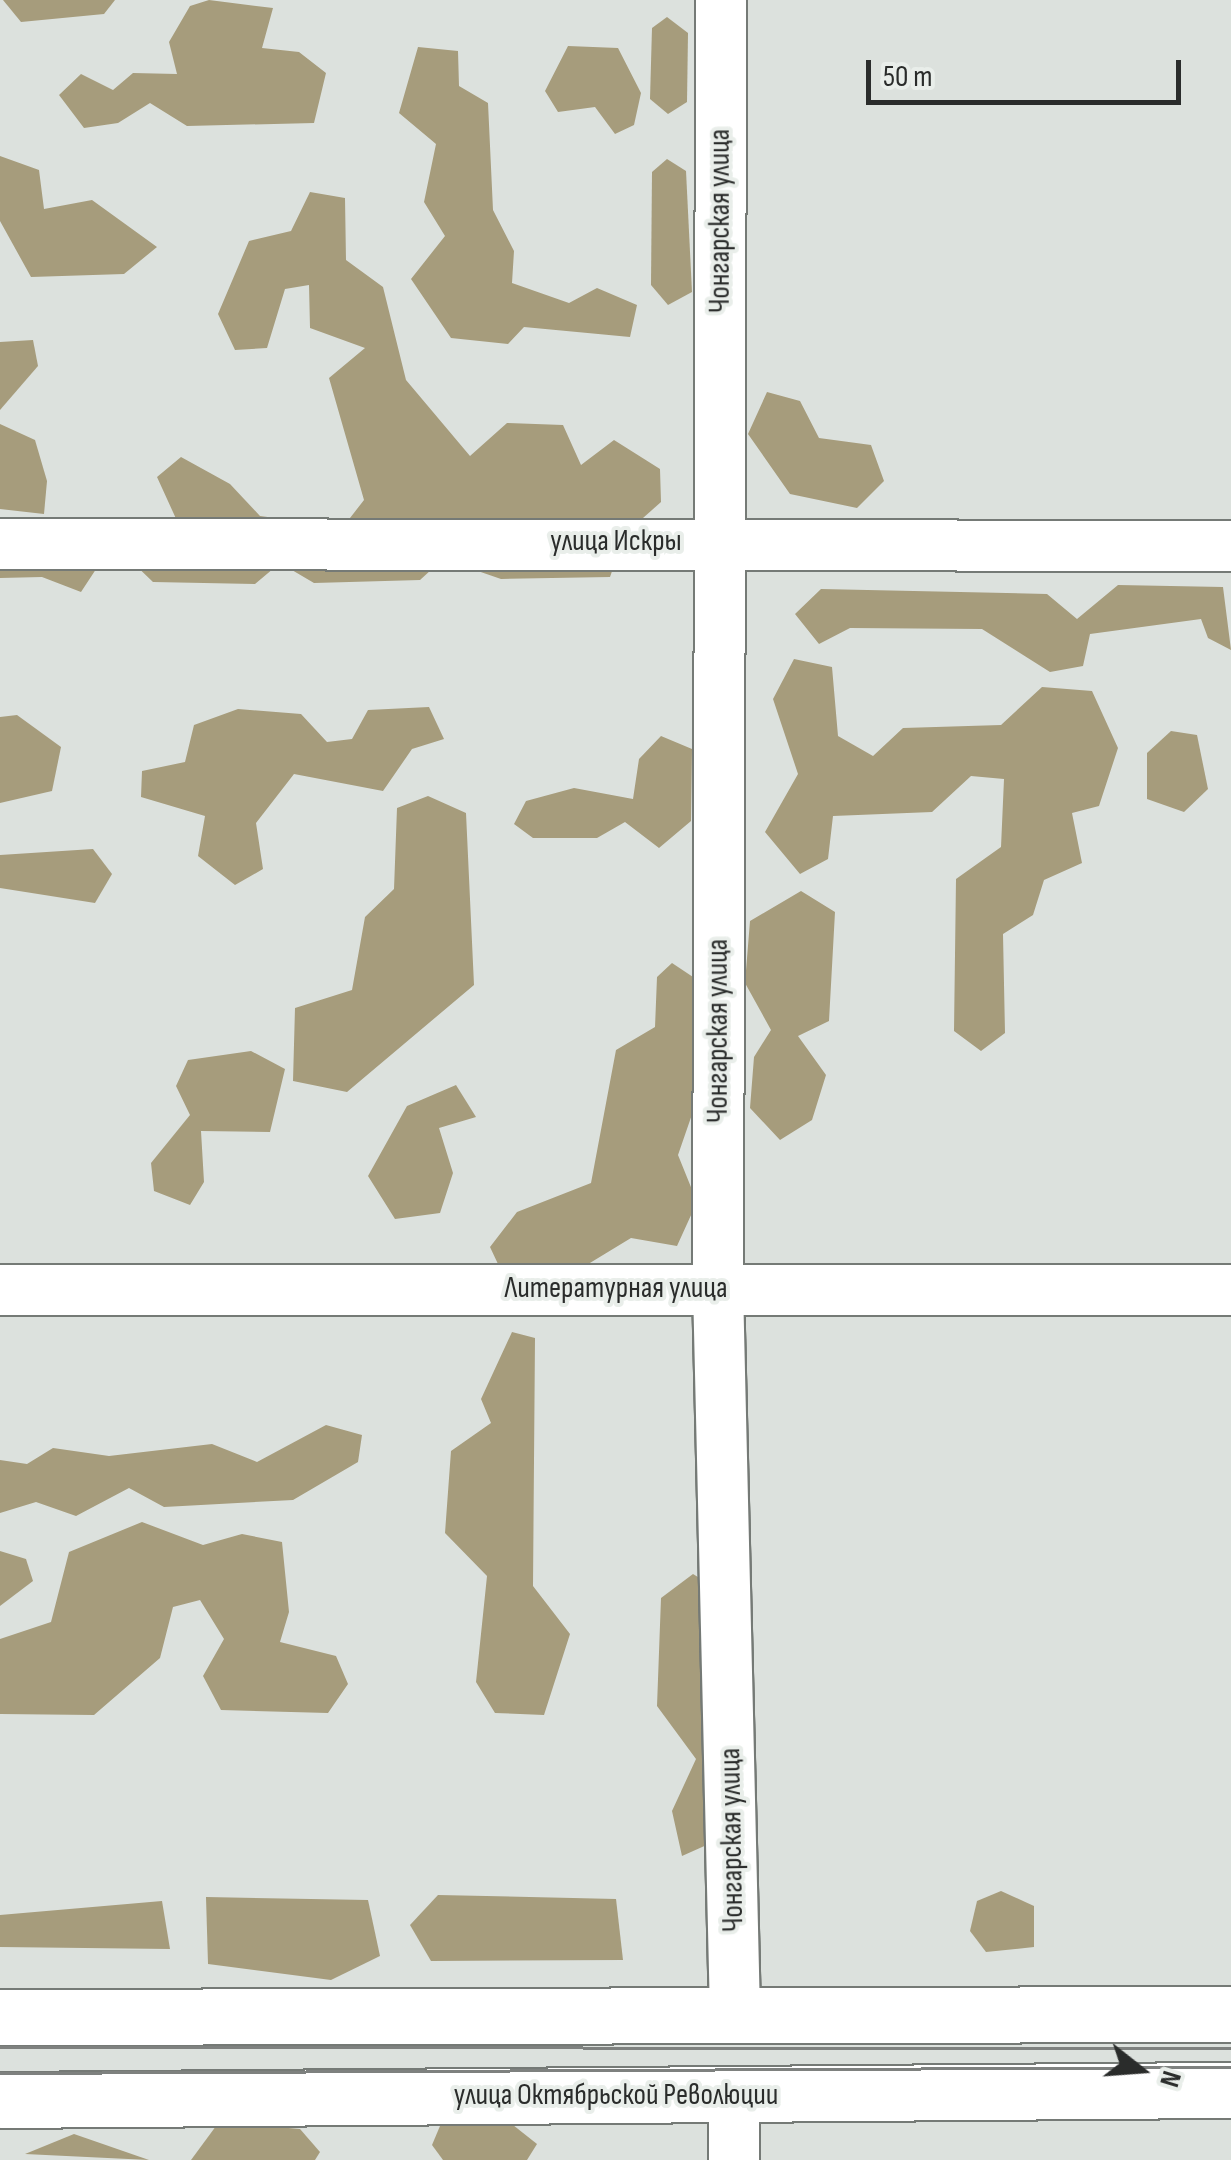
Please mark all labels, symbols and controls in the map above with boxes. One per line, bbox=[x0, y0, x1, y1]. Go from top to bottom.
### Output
scale bar bbox=[871, 40, 1186, 102]
text: 50 m bbox=[883, 59, 932, 95]
street label: Чонгарская улица bbox=[702, 129, 738, 313]
street label: улица Искры bbox=[550, 523, 682, 559]
street label: Чонгарская улица bbox=[700, 939, 736, 1123]
street label: Литературная улица bbox=[505, 1270, 727, 1306]
street label: Чонгарская улица bbox=[712, 1747, 752, 1933]
north arrow bbox=[1091, 2020, 1191, 2120]
text: N bbox=[1152, 2067, 1188, 2091]
street label: улица Октябрьской Революции bbox=[454, 2077, 778, 2113]

